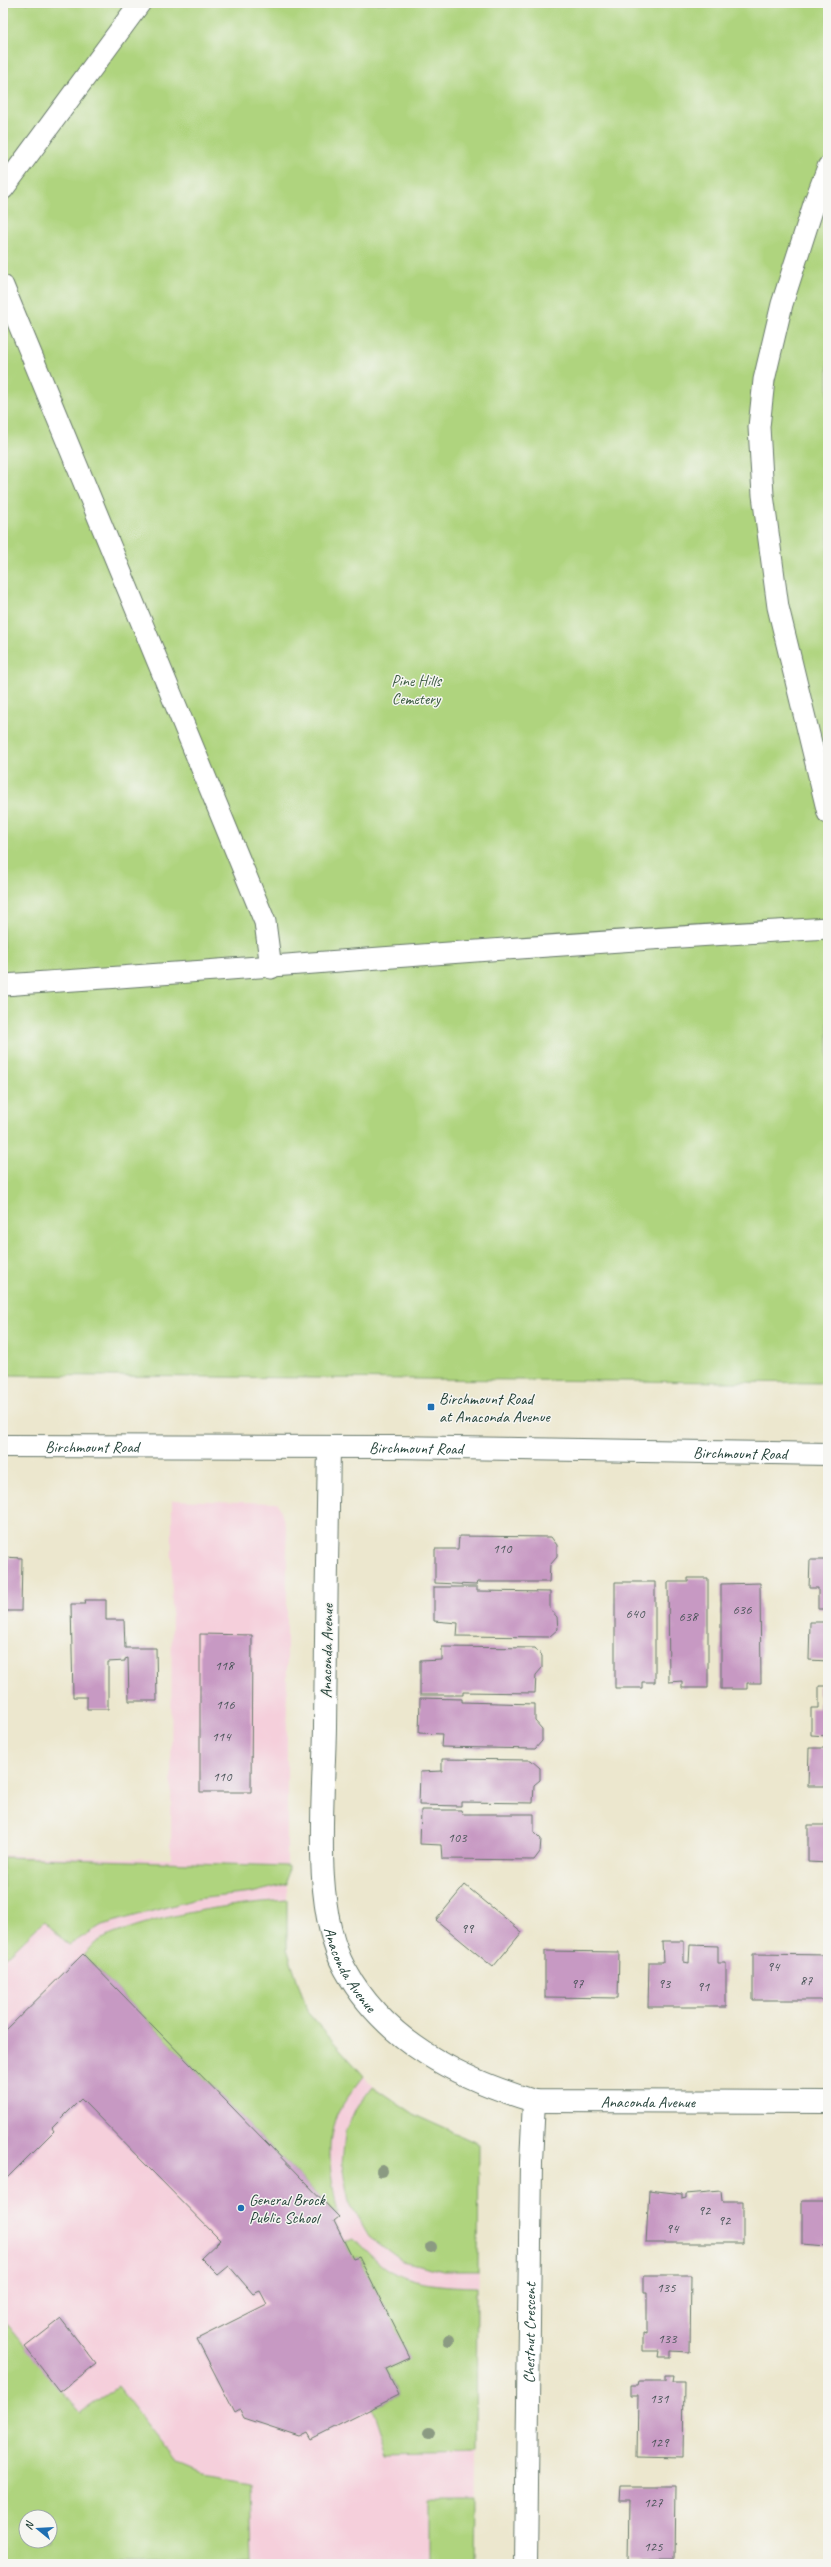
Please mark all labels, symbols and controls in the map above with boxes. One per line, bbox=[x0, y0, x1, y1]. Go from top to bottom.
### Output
park label: Pine Hills Cemetery bbox=[391, 671, 442, 709]
place label: Birchmount Road at Anaconda Avenue bbox=[439, 1389, 551, 1427]
marker: Birchmount Road at Anaconda Avenue bbox=[426, 1402, 436, 1412]
street label: Birchmount Road bbox=[45, 1437, 142, 1457]
street label: Birchmount Road bbox=[369, 1438, 466, 1459]
street label: Birchmount Road bbox=[693, 1443, 790, 1464]
house number: 110 bbox=[493, 1540, 513, 1557]
house number: 636 bbox=[733, 1601, 752, 1618]
street label: Anaconda Avenue bbox=[316, 1602, 338, 1698]
house number: 640 bbox=[626, 1605, 646, 1622]
house number: 638 bbox=[679, 1608, 699, 1625]
house number: 118 bbox=[215, 1657, 235, 1674]
house number: 116 bbox=[216, 1696, 235, 1713]
house number: 114 bbox=[212, 1728, 232, 1745]
house number: 110 bbox=[213, 1768, 233, 1785]
house number: 103 bbox=[448, 1829, 468, 1846]
house number: 99 bbox=[461, 1920, 475, 1937]
street label: Anaconda Avenue bbox=[319, 1925, 382, 2018]
house number: 94 bbox=[767, 1958, 781, 1975]
house number: 87 bbox=[800, 1972, 813, 1989]
house number: 97 bbox=[571, 1975, 584, 1992]
house number: 93 bbox=[658, 1975, 672, 1992]
house number: 91 bbox=[697, 1978, 710, 1995]
street label: Anaconda Avenue bbox=[601, 2092, 697, 2113]
place label: General Brock Public School bbox=[249, 2190, 326, 2228]
house number: 92 bbox=[698, 2202, 712, 2219]
marker: General Brock Public School bbox=[236, 2203, 246, 2213]
house number: 92 bbox=[718, 2212, 732, 2229]
house number: 94 bbox=[666, 2220, 680, 2237]
house number: 135 bbox=[657, 2279, 676, 2296]
street label: Chestnut Crescent bbox=[519, 2281, 541, 2383]
house number: 133 bbox=[658, 2330, 678, 2347]
house number: 131 bbox=[650, 2390, 669, 2407]
house number: 129 bbox=[650, 2434, 670, 2451]
house number: 127 bbox=[644, 2494, 663, 2511]
north arrow bbox=[18, 2509, 58, 2549]
text: N bbox=[21, 2518, 37, 2531]
house number: 125 bbox=[644, 2538, 663, 2555]

